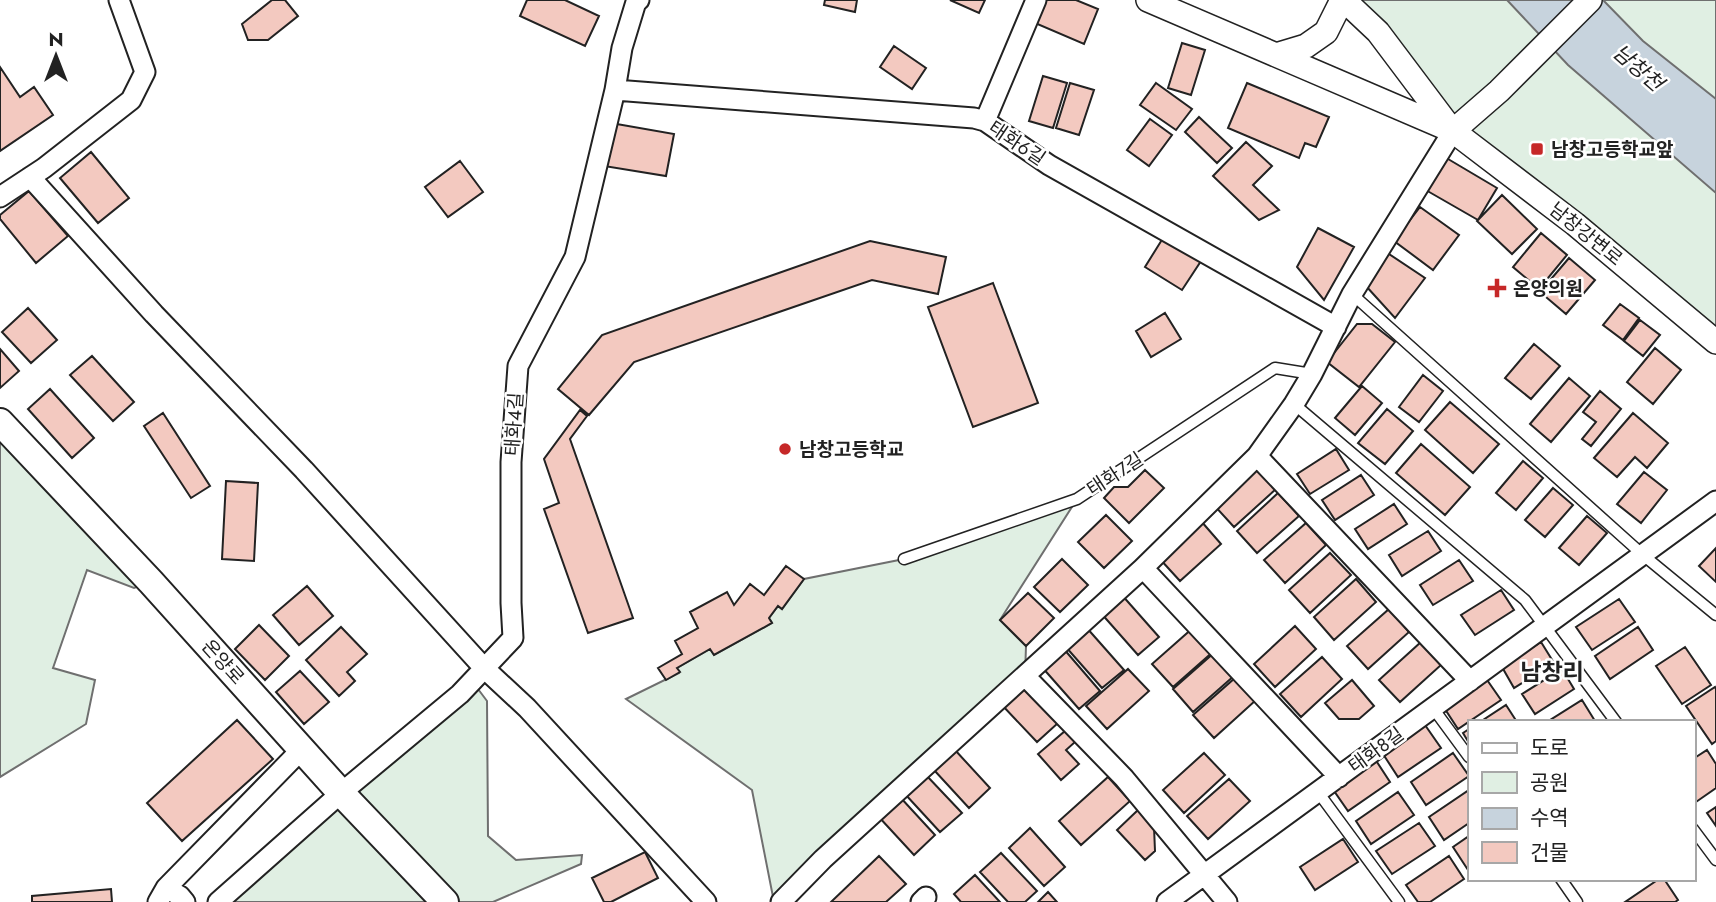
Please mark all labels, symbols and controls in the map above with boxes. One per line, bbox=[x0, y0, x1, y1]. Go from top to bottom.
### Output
north arrow bbox=[21, 21, 91, 91]
text: N bbox=[48, 26, 64, 53]
water label: 남창천 bbox=[1606, 38, 1672, 100]
street label: 태화6길 bbox=[983, 114, 1051, 172]
place label: 남창고등학교앞 bbox=[1551, 136, 1673, 163]
marker: 남창고등학교앞 bbox=[1529, 141, 1545, 157]
street label: 남창강변로 bbox=[1544, 196, 1628, 272]
place label: 온양의원 bbox=[1513, 275, 1583, 302]
marker: 온양의원 bbox=[1487, 278, 1507, 298]
street label: 태화4길 bbox=[498, 391, 530, 457]
place label: 남창고등학교 bbox=[799, 436, 904, 463]
marker: 남창고등학교 bbox=[777, 441, 793, 457]
street label: 태화7길 bbox=[1081, 446, 1149, 502]
street label: 온양로 bbox=[195, 633, 251, 691]
district label: 남창리 bbox=[1520, 655, 1584, 689]
legend bbox=[1468, 720, 1695, 881]
street label: 태화8길 bbox=[1343, 721, 1409, 779]
text: 도로 bbox=[1530, 733, 1569, 763]
text: 공원 bbox=[1530, 768, 1569, 798]
text: 수역 bbox=[1530, 803, 1569, 833]
text: 건물 bbox=[1530, 838, 1569, 868]

